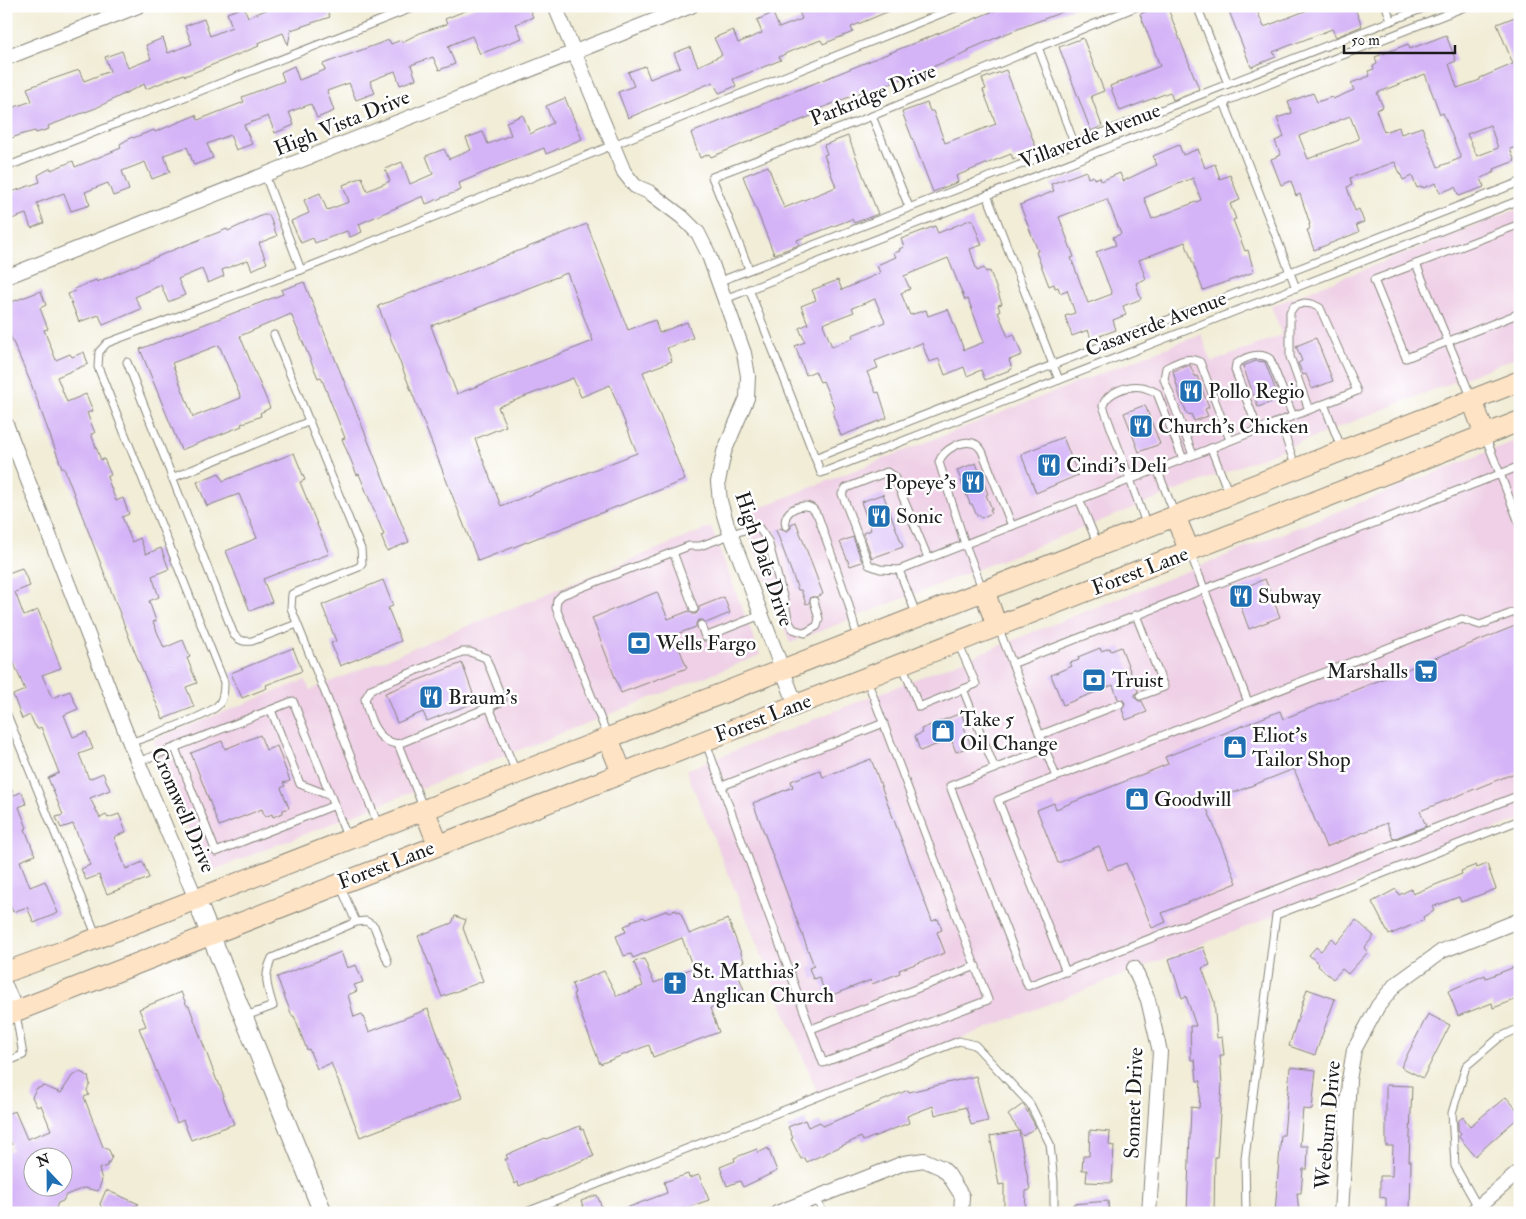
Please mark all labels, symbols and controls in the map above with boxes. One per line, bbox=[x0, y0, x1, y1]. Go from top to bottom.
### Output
scale bar bbox=[1344, 22, 1455, 54]
text: 50 m bbox=[1351, 31, 1380, 50]
street label: Parkridge Drive bbox=[806, 57, 940, 133]
street label: High Vista Drive bbox=[270, 83, 414, 163]
street label: Villaverde Avenue bbox=[1016, 97, 1165, 175]
street label: Casaverde Avenue bbox=[1082, 285, 1231, 363]
restaurant icon: Pollo Regio bbox=[1178, 378, 1204, 404]
place label: Pollo Regio bbox=[1208, 378, 1304, 405]
restaurant icon: Church's Chicken bbox=[1128, 413, 1154, 439]
place label: Church's Chicken bbox=[1158, 413, 1309, 440]
restaurant icon: Cindi's Deli bbox=[1036, 452, 1062, 478]
place label: Cindi's Deli bbox=[1066, 452, 1167, 479]
place label: Popeye's bbox=[885, 469, 956, 496]
restaurant icon: Popeye's bbox=[960, 469, 986, 495]
street label: High Dale Drive bbox=[728, 488, 800, 630]
restaurant icon: Sonic bbox=[866, 503, 892, 529]
place label: Sonic bbox=[896, 503, 943, 530]
street label: Forest Lane bbox=[1088, 540, 1192, 602]
restaurant icon: Subway bbox=[1228, 583, 1254, 609]
place label: Subway bbox=[1258, 583, 1322, 610]
bank icon: Wells Fargo bbox=[626, 630, 652, 656]
place label: Wells Fargo bbox=[655, 630, 756, 657]
place label: Marshalls bbox=[1327, 658, 1408, 685]
supermarket icon: Marshalls bbox=[1413, 658, 1439, 684]
bank icon: Truist bbox=[1081, 667, 1107, 693]
place label: Truist bbox=[1112, 667, 1164, 694]
restaurant icon: Braum's bbox=[418, 684, 444, 710]
place label: Braum's bbox=[448, 684, 517, 711]
street label: Forest Lane bbox=[711, 687, 815, 749]
place label: Take 5 Oil Change bbox=[960, 706, 1058, 757]
shop icon: Take 5 Oil Change bbox=[930, 718, 956, 744]
place label: Eliot's Tailor Shop bbox=[1252, 722, 1351, 773]
shop icon: Eliot's Tailor Shop bbox=[1222, 734, 1248, 760]
street label: Cromwell Drive bbox=[144, 743, 222, 877]
shop icon: Goodwill bbox=[1124, 786, 1150, 812]
place label: Goodwill bbox=[1154, 786, 1232, 813]
street label: Forest Lane bbox=[334, 834, 438, 896]
place label: St. Matthias' Anglican Church bbox=[691, 958, 834, 1009]
church icon: St. Matthias' Anglican Church bbox=[662, 970, 688, 996]
street label: Sonnet Drive bbox=[1119, 1047, 1149, 1159]
street label: Weeburn Drive bbox=[1309, 1059, 1347, 1192]
north arrow bbox=[22, 1146, 72, 1196]
text: N bbox=[33, 1150, 53, 1171]

